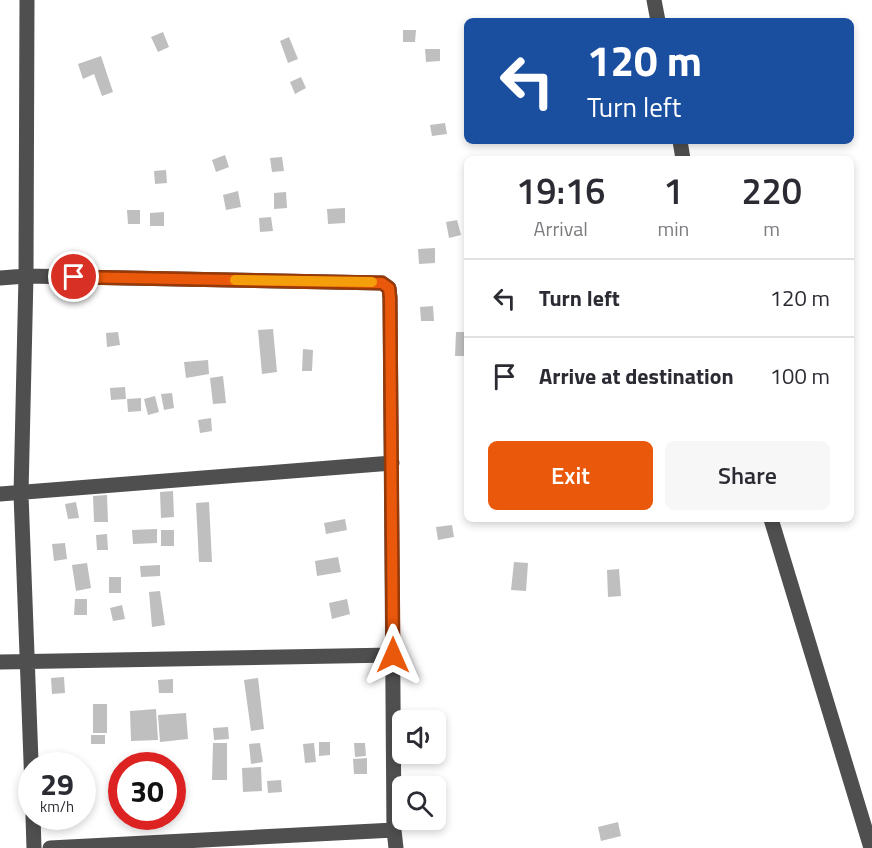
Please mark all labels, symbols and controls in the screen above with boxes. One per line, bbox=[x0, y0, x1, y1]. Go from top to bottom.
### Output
text: 120 m bbox=[587, 28, 702, 92]
icon: left bbox=[488, 42, 566, 120]
text: Turn left bbox=[587, 86, 681, 127]
text: 19:16 bbox=[516, 163, 605, 218]
text: 1 bbox=[663, 163, 683, 218]
text: 220 bbox=[741, 163, 802, 218]
text: Arrival bbox=[534, 213, 588, 244]
text: min bbox=[657, 213, 689, 244]
text: m bbox=[763, 213, 780, 244]
pin bbox=[48, 251, 99, 302]
icon: arrive bbox=[57, 260, 90, 293]
text: Turn left bbox=[539, 281, 620, 315]
text: 120 m bbox=[770, 281, 830, 315]
icon: left bbox=[488, 282, 521, 315]
text: Arrive at destination bbox=[539, 359, 734, 393]
text: 100 m bbox=[770, 359, 830, 393]
icon: arrive bbox=[488, 360, 521, 393]
button: Exit bbox=[488, 441, 653, 510]
button: Share bbox=[665, 441, 830, 510]
position arrow bbox=[361, 623, 425, 687]
map controls bbox=[392, 710, 446, 830]
button: sound bbox=[392, 710, 446, 764]
speed limit sign: 30 bbox=[108, 752, 186, 830]
text: 29 bbox=[40, 761, 74, 807]
button: search bbox=[392, 776, 446, 830]
text: km/h bbox=[40, 795, 74, 818]

